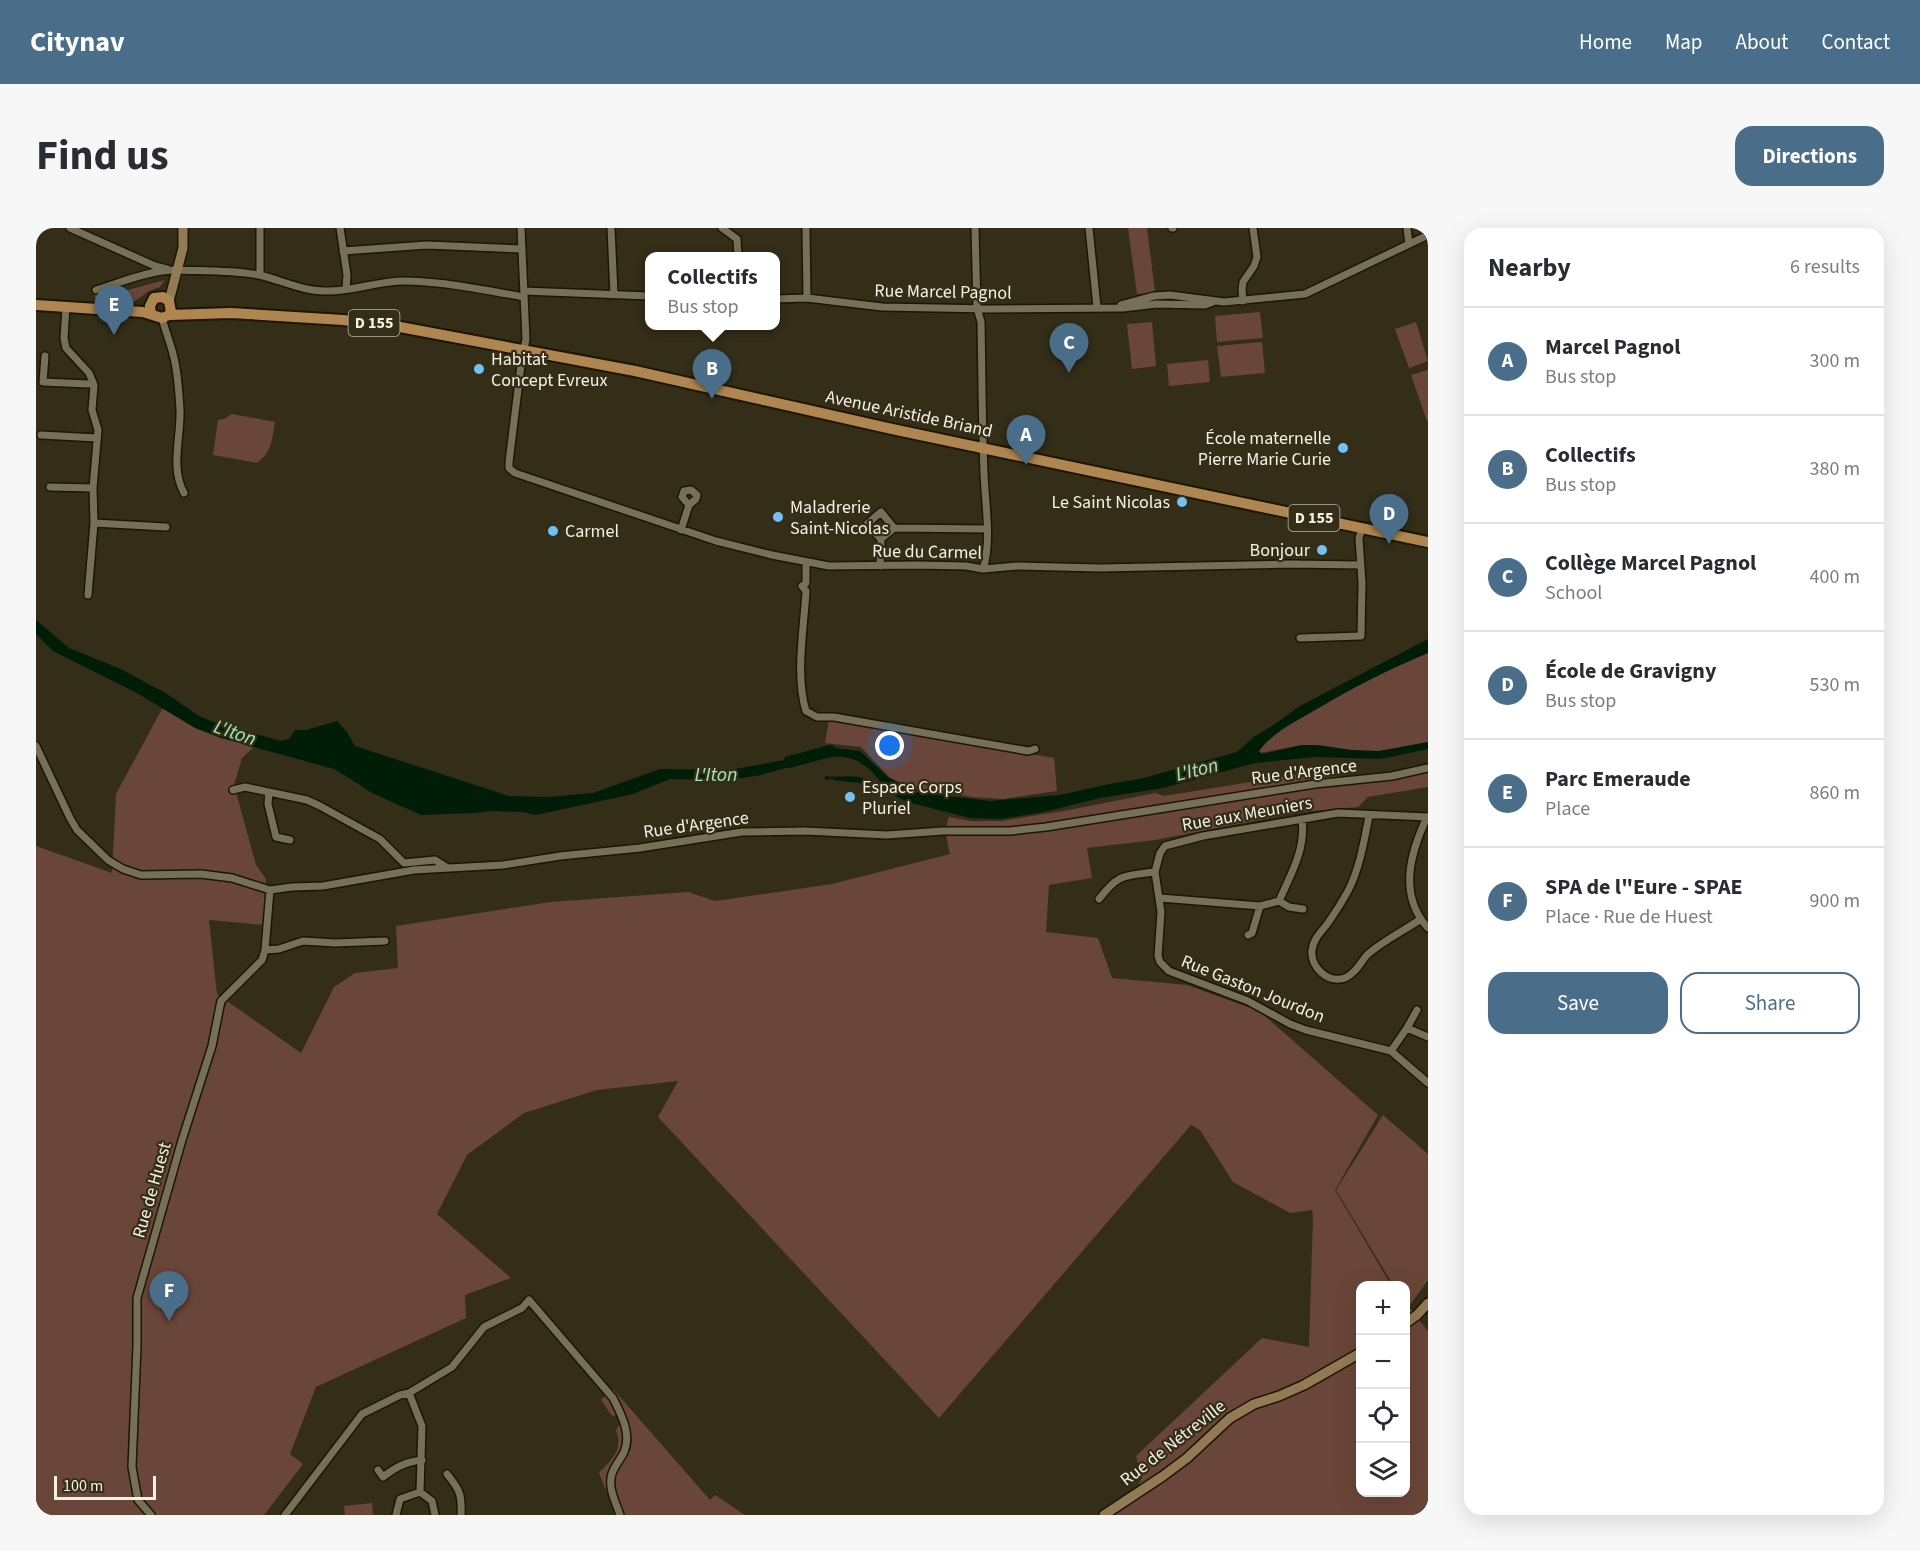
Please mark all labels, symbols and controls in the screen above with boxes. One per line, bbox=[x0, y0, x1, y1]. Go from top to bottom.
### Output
text: Citynav bbox=[30, 22, 125, 62]
text: Home bbox=[1579, 27, 1632, 57]
text: Map bbox=[1665, 27, 1703, 57]
text: About bbox=[1736, 27, 1788, 57]
text: Contact bbox=[1821, 27, 1890, 57]
text: Find us bbox=[36, 126, 169, 186]
button: Directions bbox=[1735, 126, 1884, 186]
text: Nearby bbox=[1488, 249, 1571, 286]
popup bbox=[645, 252, 780, 330]
text: 6 results bbox=[1790, 253, 1860, 281]
text: Collectifs bbox=[667, 261, 758, 293]
street label: Rue Marcel Pagnol bbox=[874, 278, 1012, 306]
pin: E bbox=[94, 285, 134, 335]
text: Bus stop bbox=[667, 293, 739, 321]
road number: D 155 bbox=[348, 310, 400, 336]
pin: C bbox=[1050, 324, 1088, 373]
text: Marcel Pagnol bbox=[1545, 331, 1680, 363]
place label: Habitat Concept Evreux bbox=[491, 347, 608, 393]
text: A bbox=[1502, 347, 1513, 375]
text: 300 m bbox=[1810, 347, 1860, 375]
pin: B bbox=[692, 350, 732, 399]
marker: Habitat Concept Evreux bbox=[472, 362, 486, 376]
text: Bus stop bbox=[1545, 363, 1616, 391]
street label: Avenue Aristide Briand bbox=[823, 384, 995, 444]
pin: A bbox=[1006, 416, 1046, 465]
place label: École maternelle Pierre Marie Curie bbox=[1198, 426, 1331, 472]
text: Collectifs bbox=[1545, 439, 1636, 471]
marker: École maternelle Pierre Marie Curie bbox=[1336, 441, 1350, 455]
text: B bbox=[1501, 455, 1514, 483]
text: 380 m bbox=[1810, 455, 1860, 483]
text: Bus stop bbox=[1545, 471, 1616, 499]
place label: Le Saint Nicolas bbox=[1051, 490, 1170, 515]
pin: D bbox=[1370, 494, 1408, 544]
place label: Maladrerie Saint-Nicolas bbox=[790, 495, 889, 541]
marker: Le Saint Nicolas bbox=[1175, 495, 1189, 509]
road number: D 155 bbox=[1288, 505, 1340, 531]
marker: Maladrerie Saint-Nicolas bbox=[771, 510, 785, 524]
place label: Carmel bbox=[565, 519, 619, 544]
marker: Carmel bbox=[546, 524, 560, 538]
place label: Bonjour bbox=[1250, 538, 1311, 563]
street label: Rue du Carmel bbox=[872, 539, 982, 565]
marker: Bonjour bbox=[1315, 543, 1329, 557]
text: Collège Marcel Pagnol bbox=[1545, 547, 1756, 579]
text: C bbox=[1502, 563, 1513, 591]
text: 400 m bbox=[1810, 563, 1860, 591]
text: School bbox=[1545, 579, 1602, 607]
text: École de Gravigny bbox=[1545, 655, 1716, 687]
text: D bbox=[1501, 671, 1514, 699]
text: 530 m bbox=[1810, 671, 1860, 699]
text: Bus stop bbox=[1545, 687, 1616, 715]
water label: L'Iton bbox=[210, 713, 260, 753]
your location bbox=[875, 731, 904, 760]
water label: L'Iton bbox=[1173, 751, 1221, 789]
street label: Rue d'Argence bbox=[1250, 753, 1358, 791]
water label: L'Iton bbox=[694, 761, 738, 789]
text: Parc Emeraude bbox=[1545, 763, 1691, 795]
place label: Espace Corps Pluriel bbox=[862, 775, 962, 821]
text: E bbox=[1502, 779, 1513, 807]
text: 860 m bbox=[1810, 779, 1860, 807]
marker: Espace Corps Pluriel bbox=[843, 790, 857, 804]
street label: Rue aux Meuniers bbox=[1180, 790, 1314, 838]
text: Place bbox=[1545, 795, 1590, 823]
street label: Rue d'Argence bbox=[642, 805, 750, 845]
text: SPA de l"Eure - SPAE bbox=[1545, 871, 1743, 903]
text: F bbox=[1502, 887, 1513, 915]
text: 900 m bbox=[1810, 887, 1860, 915]
text: Place · Rue de Huest bbox=[1545, 903, 1713, 931]
street label: Rue Gaston Jourdon bbox=[1177, 949, 1329, 1029]
button: Save bbox=[1488, 972, 1668, 1034]
button: Share bbox=[1680, 972, 1860, 1034]
street label: Rue de Huest bbox=[126, 1139, 178, 1241]
pin: F bbox=[150, 1272, 188, 1321]
map controls bbox=[1356, 1281, 1410, 1497]
button: + bbox=[1356, 1281, 1410, 1335]
button: − bbox=[1356, 1335, 1410, 1389]
button: locate bbox=[1356, 1389, 1410, 1443]
street label: Rue de Nétreville bbox=[1115, 1394, 1231, 1492]
button: layers bbox=[1356, 1443, 1410, 1497]
scale bar bbox=[54, 1473, 156, 1500]
text: 100 m bbox=[63, 1475, 103, 1497]

